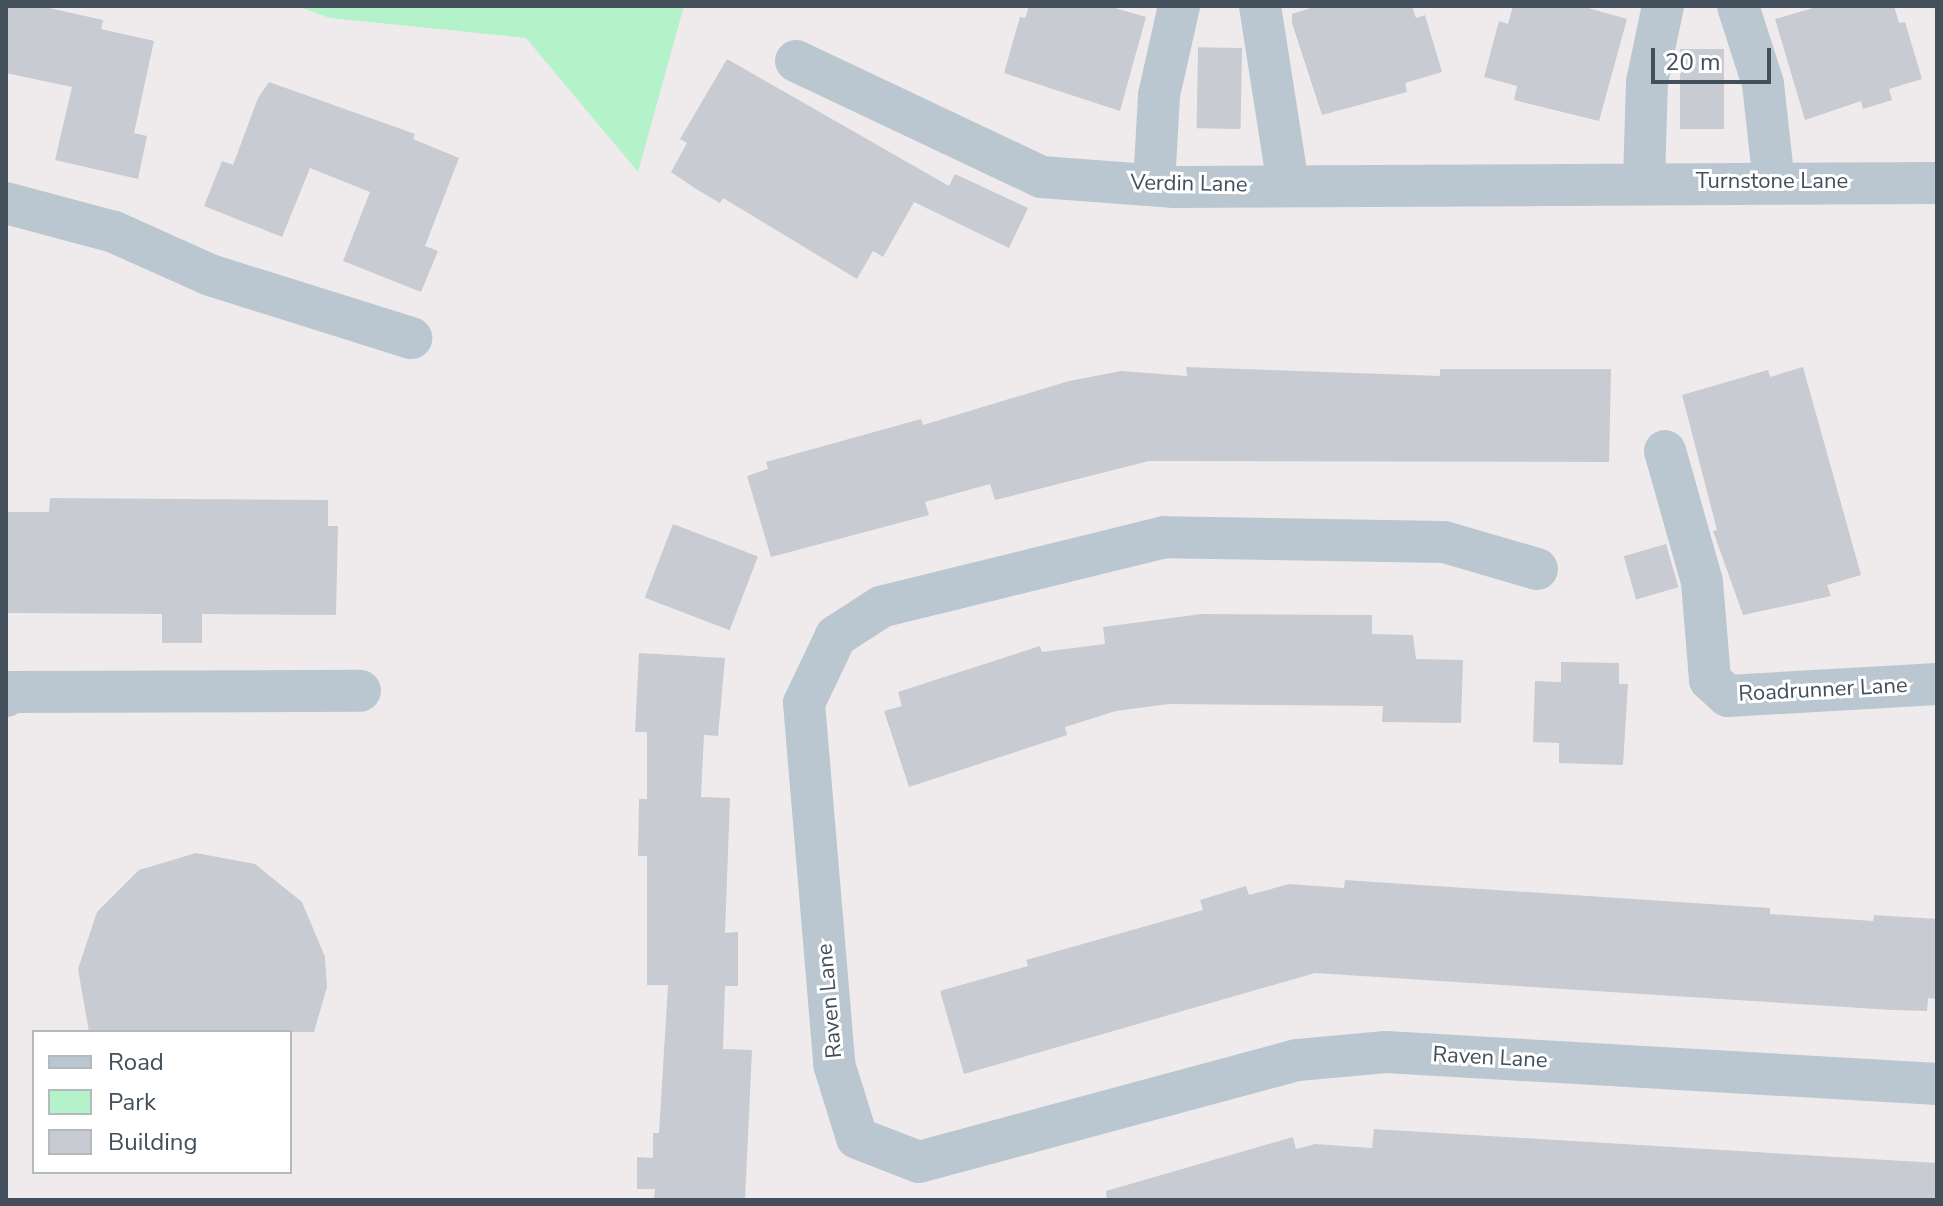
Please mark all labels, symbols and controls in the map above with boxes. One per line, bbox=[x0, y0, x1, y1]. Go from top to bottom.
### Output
scale bar bbox=[1655, 32, 1775, 82]
text: 20 m bbox=[1665, 46, 1721, 78]
street label: Turnstone Lane bbox=[1696, 169, 1848, 195]
street label: Verdin Lane bbox=[1130, 170, 1248, 198]
street label: Roadrunner Lane bbox=[1738, 672, 1908, 708]
street label: Raven Lane bbox=[812, 943, 848, 1059]
legend bbox=[32, 1030, 292, 1174]
street label: Raven Lane bbox=[1432, 1042, 1548, 1074]
text: Road bbox=[108, 1046, 164, 1078]
text: Park bbox=[108, 1086, 156, 1118]
text: Building bbox=[108, 1126, 198, 1158]

